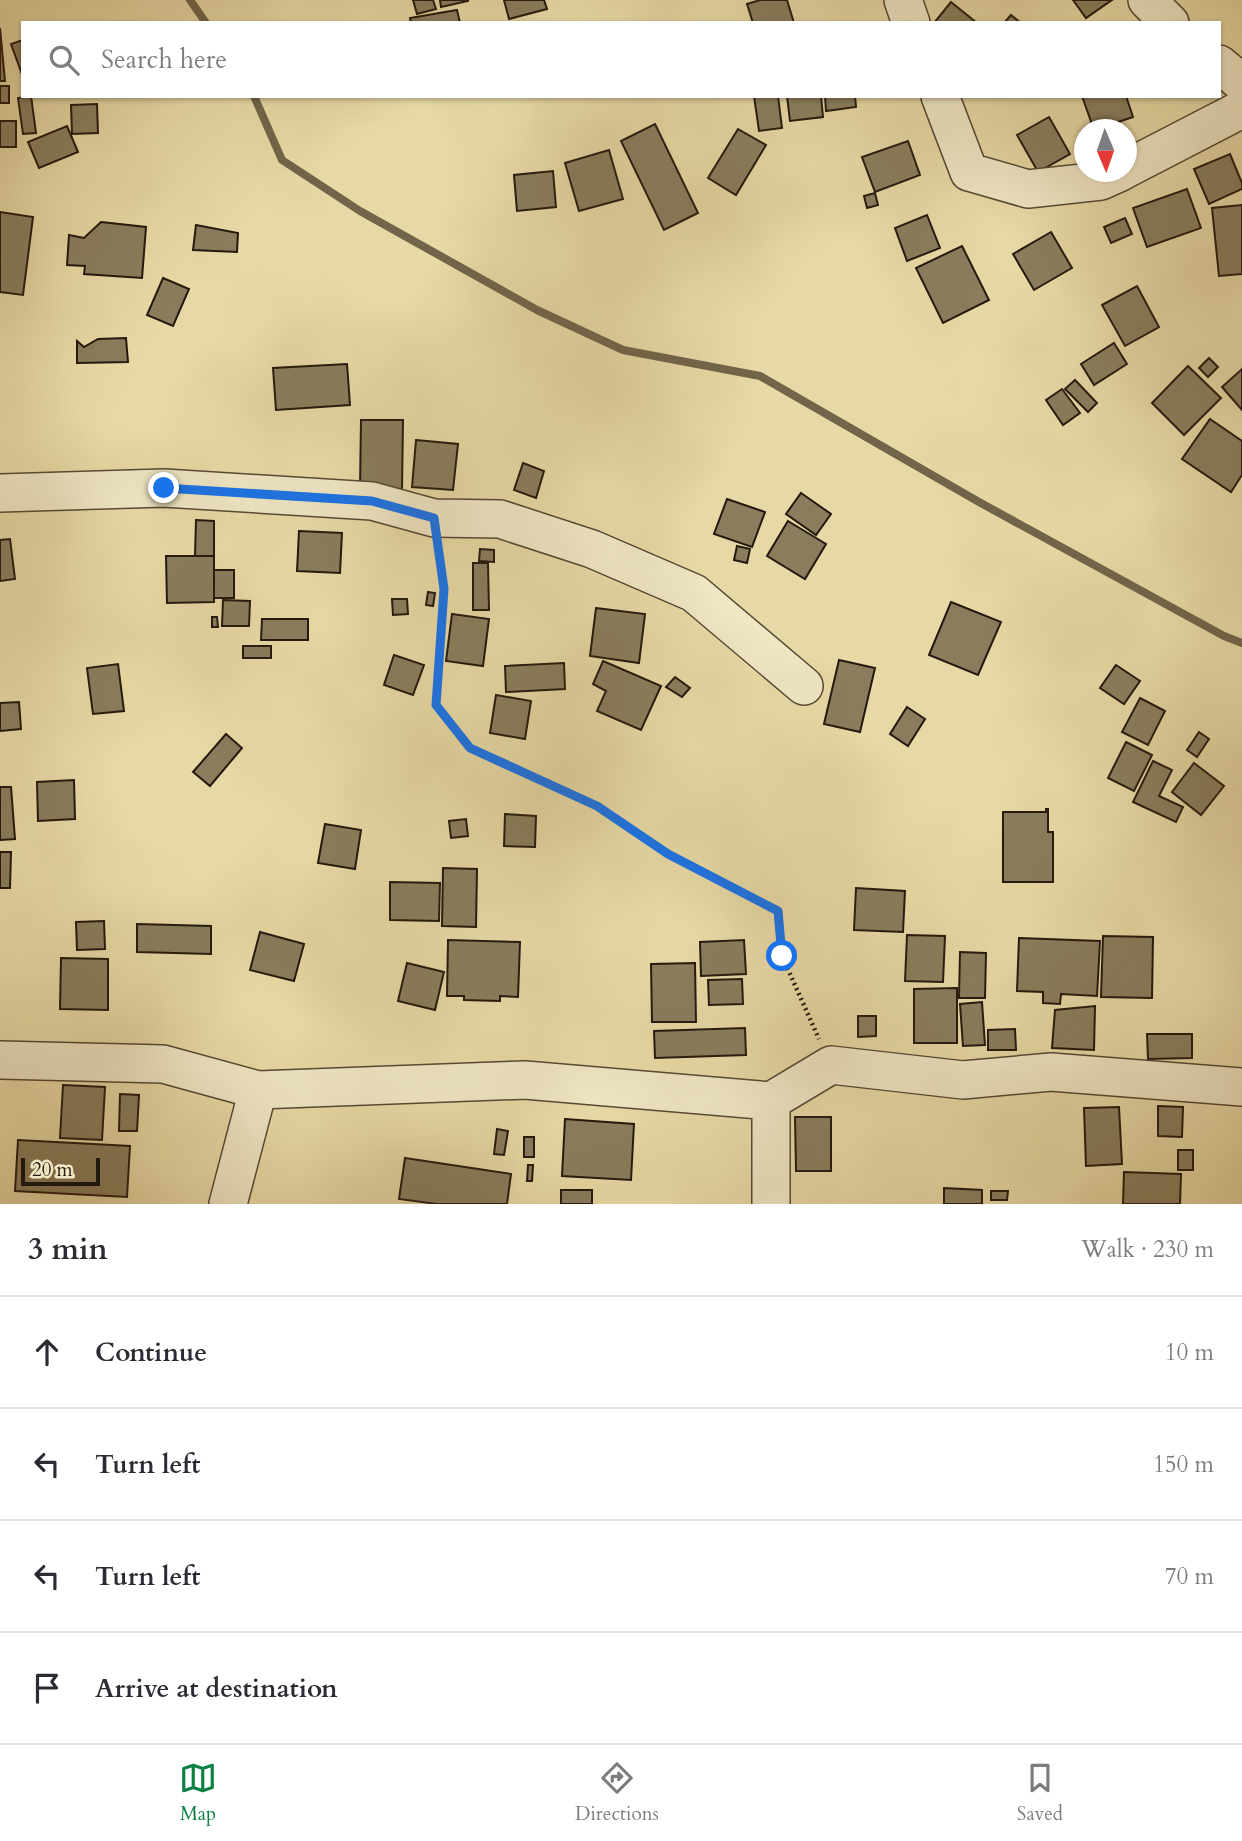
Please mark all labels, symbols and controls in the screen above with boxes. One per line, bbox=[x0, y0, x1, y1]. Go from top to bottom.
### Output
search box bbox=[21, 21, 1221, 98]
icon: search bbox=[45, 41, 83, 79]
text: Search here bbox=[101, 42, 227, 77]
north arrow bbox=[1074, 119, 1137, 182]
route end bbox=[148, 472, 179, 503]
route start bbox=[766, 940, 797, 971]
scale bar bbox=[21, 1155, 100, 1187]
text: 20 m bbox=[32, 1157, 73, 1183]
text: 3 min bbox=[28, 1229, 108, 1270]
text: Walk · 230 m bbox=[1081, 1234, 1214, 1265]
icon: ahead bbox=[28, 1333, 66, 1371]
text: Continue bbox=[95, 1335, 207, 1370]
text: 10 m bbox=[1165, 1337, 1214, 1368]
icon: left bbox=[28, 1445, 66, 1483]
text: Turn left bbox=[95, 1447, 200, 1482]
text: 150 m bbox=[1153, 1449, 1214, 1480]
icon: left bbox=[28, 1557, 66, 1595]
text: Turn left bbox=[95, 1559, 200, 1594]
text: 70 m bbox=[1165, 1561, 1214, 1592]
icon: arrive bbox=[28, 1669, 66, 1707]
text: Arrive at destination bbox=[95, 1671, 338, 1706]
tab: Map bbox=[179, 1759, 217, 1827]
tab: Directions bbox=[575, 1759, 659, 1827]
tab: Saved bbox=[1017, 1759, 1063, 1827]

